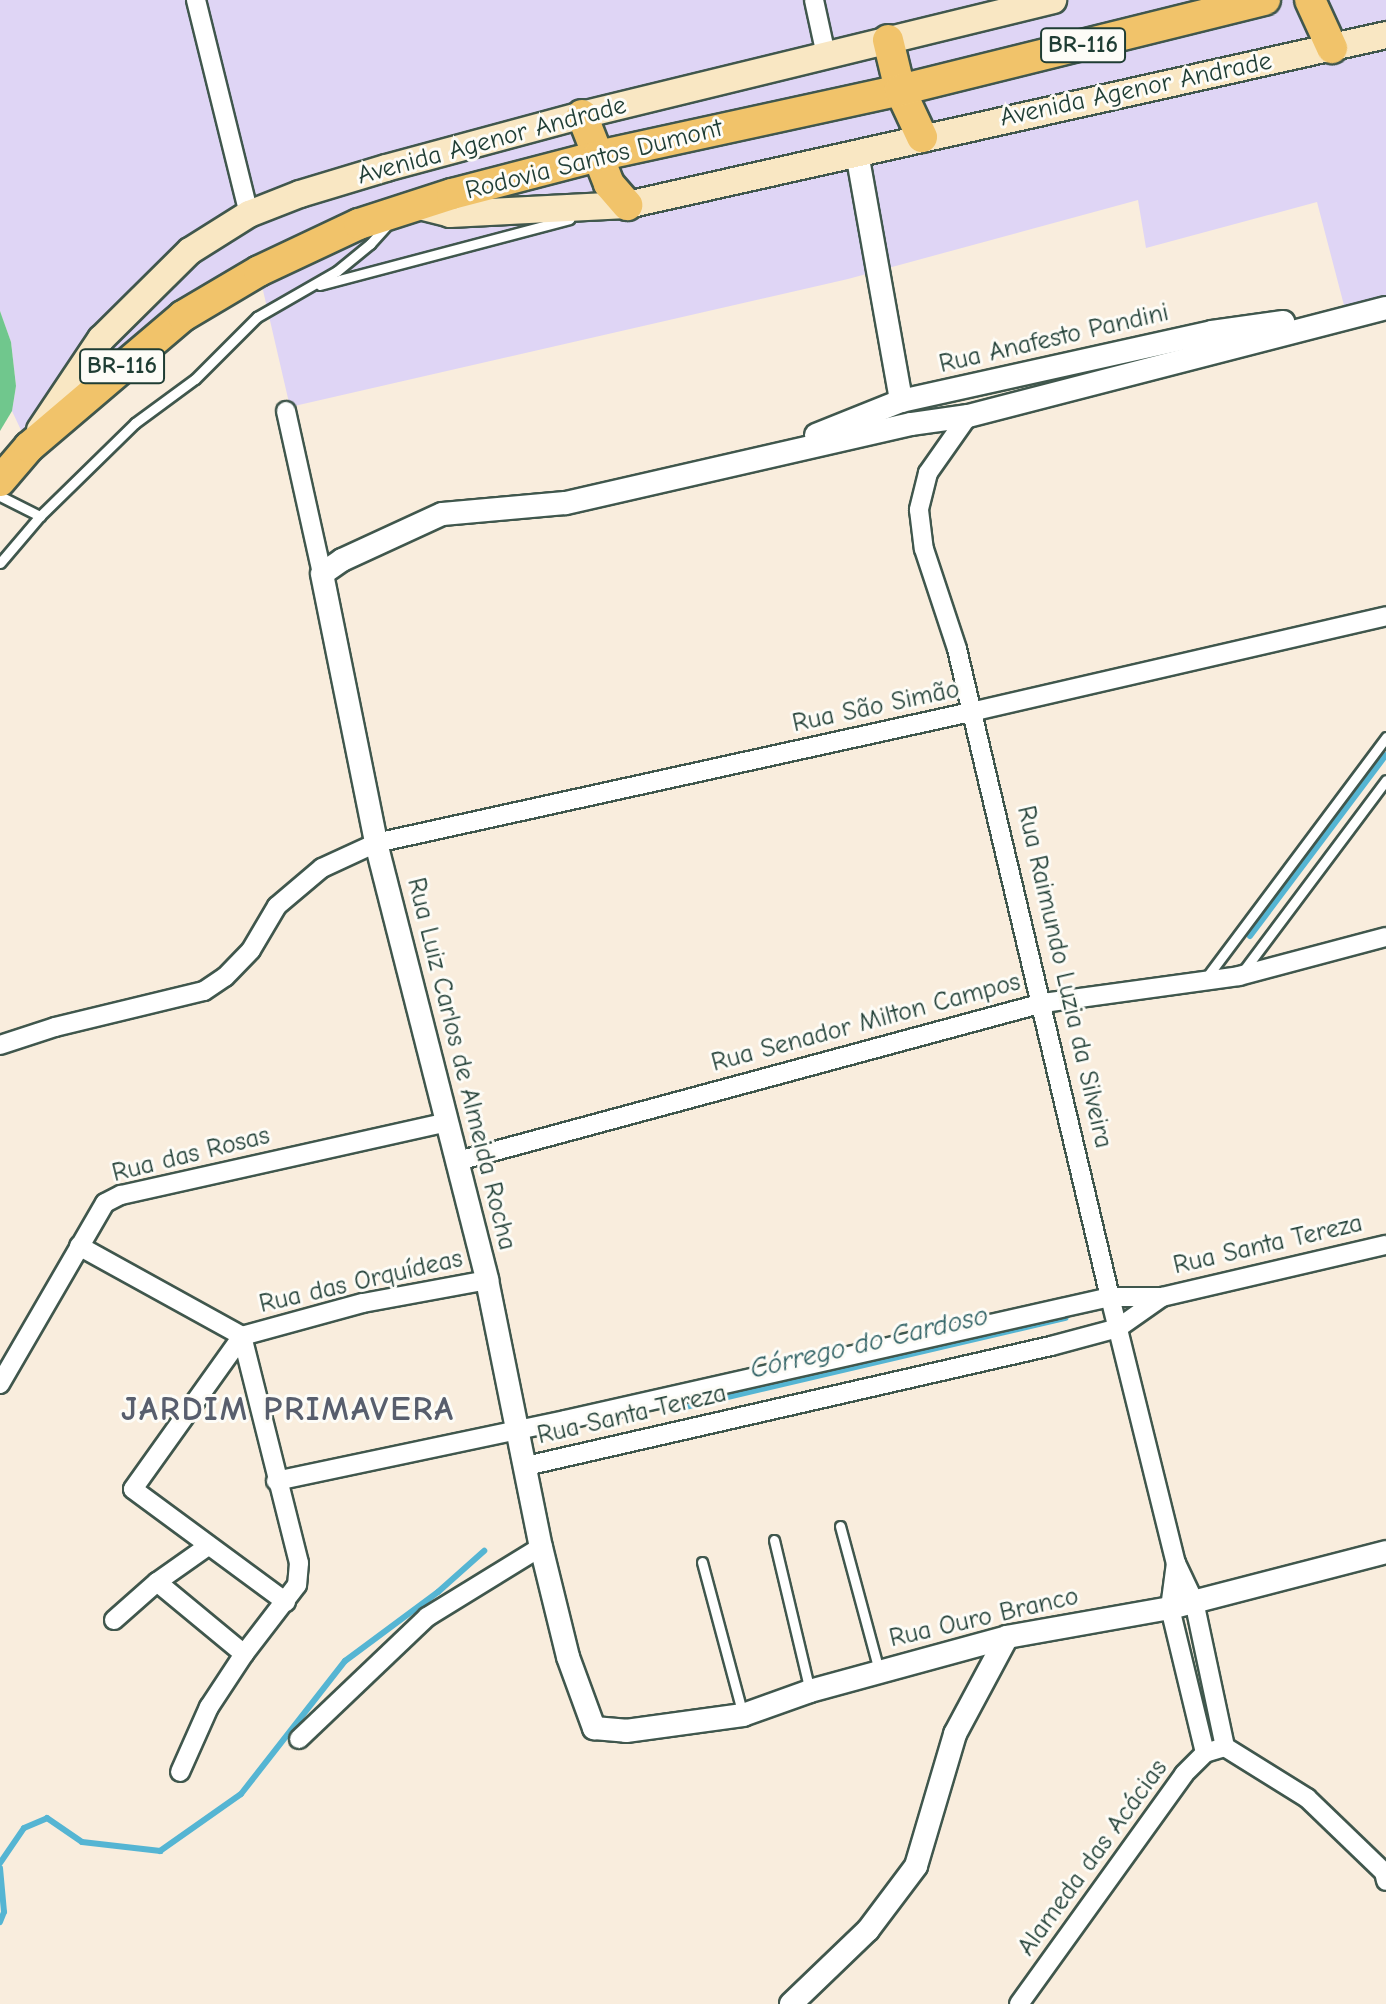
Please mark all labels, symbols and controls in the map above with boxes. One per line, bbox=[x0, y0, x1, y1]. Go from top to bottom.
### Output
road number: BR-116 bbox=[1039, 25, 1127, 65]
street label: Avenida Agenor Andrade bbox=[997, 46, 1275, 134]
street label: Avenida Agenor Andrade bbox=[354, 90, 630, 192]
street label: Rodovia Santos Dumont bbox=[462, 113, 726, 207]
street label: Rua Anafesto Pandini bbox=[936, 297, 1172, 381]
road number: BR-116 bbox=[78, 346, 166, 386]
street label: Rua São Simão bbox=[790, 674, 962, 740]
street label: Rua Raimundo Luzia da Silveira bbox=[1009, 803, 1119, 1151]
street label: Rua Luiz Carlos de Almeida Rocha bbox=[400, 875, 522, 1253]
street label: Rua Senador Milton Campos bbox=[708, 967, 1024, 1079]
street label: Rua das Rosas bbox=[109, 1120, 273, 1190]
street label: Rua Santa Tereza bbox=[1170, 1208, 1366, 1282]
street label: Rua das Orquídeas bbox=[256, 1243, 466, 1321]
water label: Córrego do Cardoso bbox=[747, 1298, 991, 1386]
street label: Rua Santa Tereza bbox=[534, 1378, 730, 1452]
district label: JARDIM PRIMAVERA bbox=[121, 1390, 455, 1430]
street label: Rua Ouro Branco bbox=[886, 1581, 1082, 1655]
street label: Alameda das Acácias bbox=[1011, 1754, 1175, 1962]

